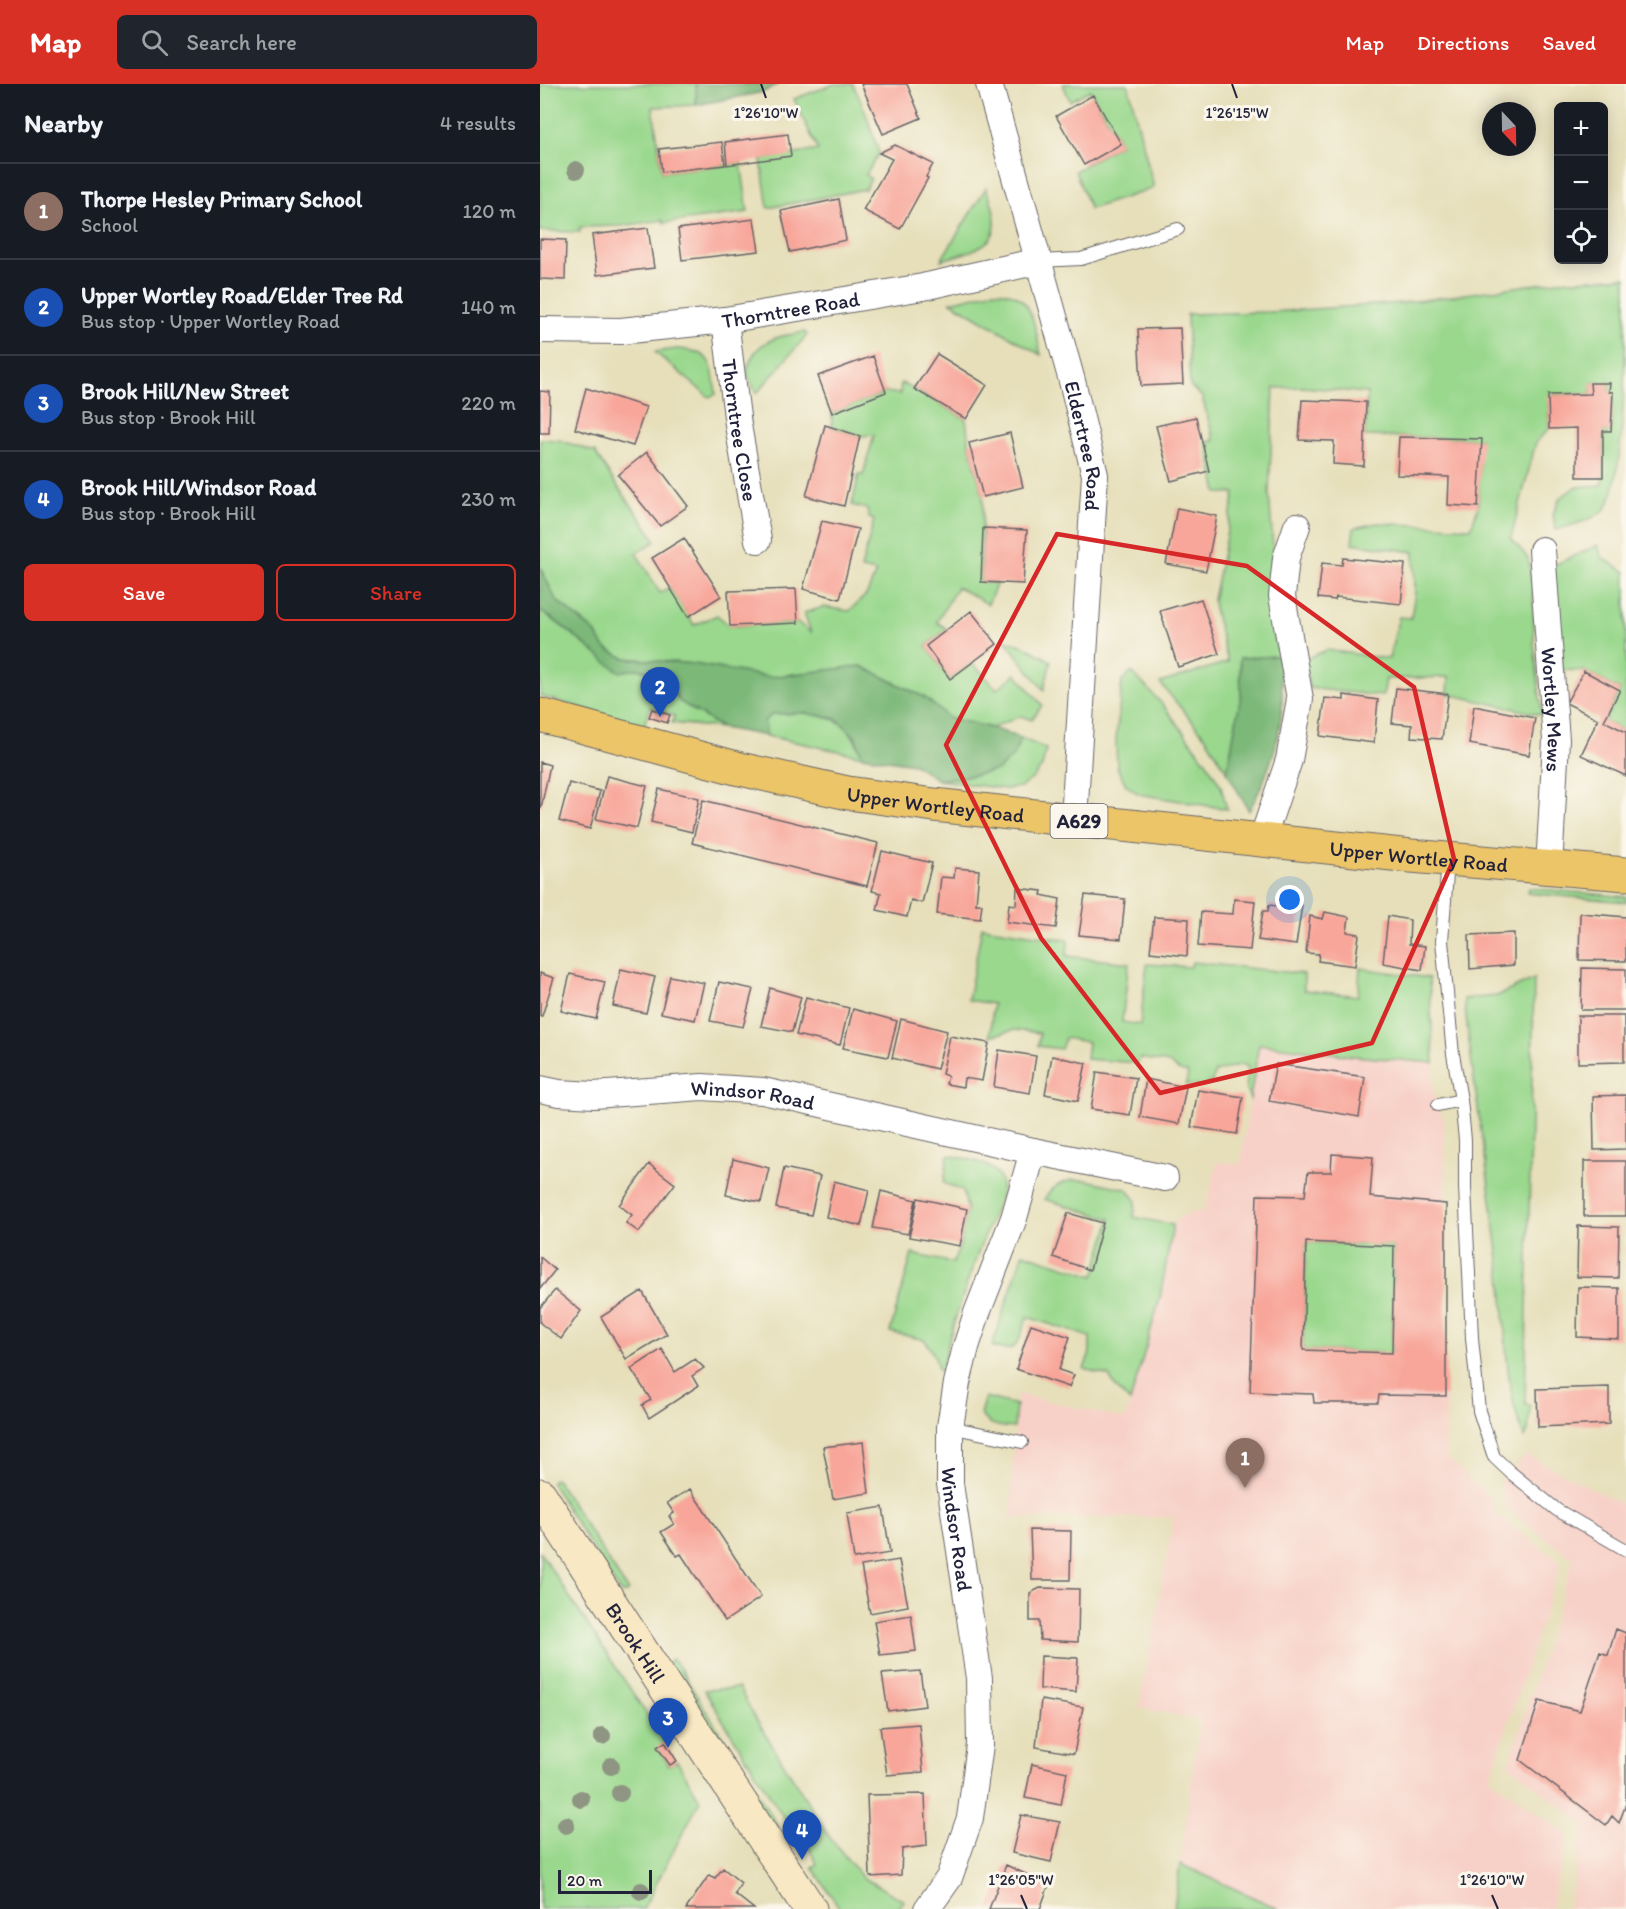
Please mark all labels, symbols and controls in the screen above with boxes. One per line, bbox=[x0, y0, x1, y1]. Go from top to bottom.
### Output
search box bbox=[117, 15, 537, 69]
text: Map bbox=[30, 25, 81, 59]
icon: search bbox=[138, 26, 171, 59]
text: Search here bbox=[186, 29, 297, 56]
text: Map bbox=[1346, 30, 1384, 55]
text: Directions bbox=[1417, 30, 1509, 55]
text: Saved bbox=[1542, 30, 1596, 55]
north arrow bbox=[1482, 102, 1536, 156]
map controls bbox=[1554, 102, 1608, 264]
button: + bbox=[1554, 102, 1608, 156]
text: 1°26'10"W bbox=[734, 104, 798, 122]
text: 1°26'15"W bbox=[1205, 104, 1269, 122]
text: Nearby bbox=[24, 107, 103, 139]
text: 4 results bbox=[440, 111, 516, 135]
button: − bbox=[1554, 156, 1608, 210]
text: Thorpe Hesley Primary School bbox=[81, 186, 362, 213]
text: 1 bbox=[39, 199, 48, 223]
text: 120 m bbox=[463, 199, 516, 223]
button: locate bbox=[1554, 210, 1608, 264]
text: School bbox=[81, 213, 138, 237]
text: Upper Wortley Road/Elder Tree Rd bbox=[81, 282, 403, 309]
street label: Thorntree Road bbox=[720, 285, 862, 333]
text: 2 bbox=[38, 295, 49, 319]
text: 140 m bbox=[461, 295, 516, 319]
text: Bus stop · Upper Wortley Road bbox=[81, 309, 340, 333]
street label: Thorntree Close bbox=[717, 357, 764, 503]
text: Brook Hill/New Street bbox=[81, 378, 289, 405]
street label: Eldertree Road bbox=[1060, 378, 1108, 512]
text: 3 bbox=[38, 391, 49, 415]
text: 220 m bbox=[461, 391, 516, 415]
text: Bus stop · Brook Hill bbox=[81, 405, 256, 429]
text: Brook Hill/Windsor Road bbox=[81, 474, 316, 501]
text: 4 bbox=[37, 487, 50, 511]
text: 230 m bbox=[461, 487, 516, 511]
text: Bus stop · Brook Hill bbox=[81, 501, 256, 525]
button: Save bbox=[24, 564, 264, 621]
button: Share bbox=[276, 564, 516, 621]
street label: Wortley Mews bbox=[1537, 646, 1569, 773]
pin: 2 bbox=[640, 668, 680, 717]
street label: Upper Wortley Road bbox=[845, 780, 1026, 827]
road number: A629 bbox=[1050, 804, 1108, 838]
street label: Upper Wortley Road bbox=[1328, 835, 1509, 877]
your location bbox=[1275, 885, 1304, 914]
street label: Windsor Road bbox=[690, 1074, 817, 1115]
pin: 1 bbox=[1226, 1438, 1264, 1488]
street label: Windsor Road bbox=[938, 1467, 978, 1593]
street label: Brook Hill bbox=[601, 1598, 671, 1687]
pin: 3 bbox=[648, 1698, 688, 1748]
pin: 4 bbox=[782, 1810, 822, 1860]
scale bar bbox=[558, 1867, 652, 1894]
text: 20 m bbox=[567, 1871, 602, 1890]
text: 1°26'05"W bbox=[988, 1871, 1054, 1889]
text: 1°26'10"W bbox=[1460, 1871, 1524, 1889]

